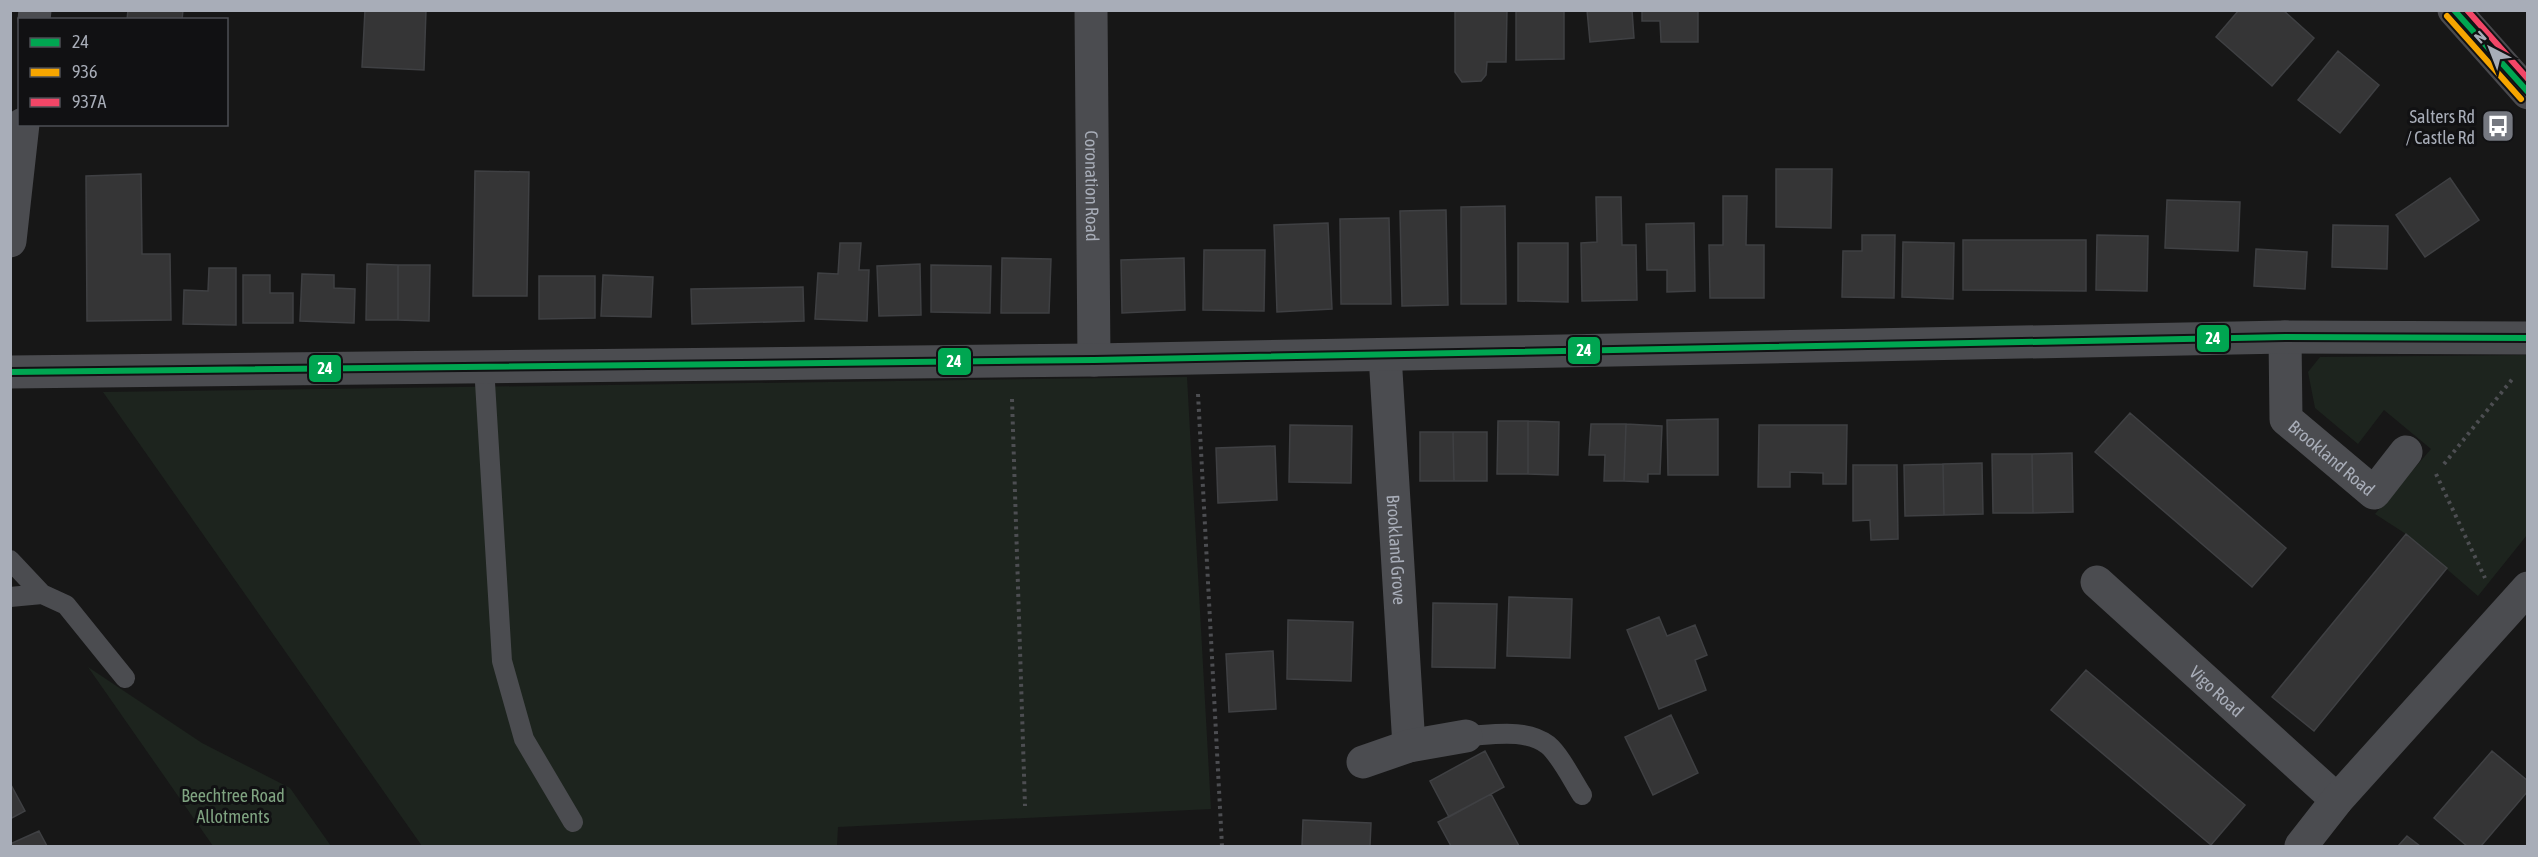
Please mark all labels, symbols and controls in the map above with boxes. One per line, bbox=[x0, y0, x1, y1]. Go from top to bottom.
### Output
legend bbox=[18, 18, 228, 126]
north arrow bbox=[2460, 18, 2520, 78]
text: N bbox=[2470, 27, 2489, 47]
text: 24 bbox=[72, 31, 89, 52]
text: 936 bbox=[72, 61, 97, 82]
text: 937A bbox=[72, 91, 106, 112]
place label: Salters Rd / Castle Rd bbox=[2406, 106, 2475, 148]
bus stop icon: Salters Rd / Castle Rd bbox=[2480, 108, 2516, 144]
street label: Coronation Road bbox=[1082, 130, 1103, 242]
line badge: 24 bbox=[2196, 324, 2230, 353]
text: 24 bbox=[2205, 329, 2221, 347]
line badge: 24 bbox=[1567, 336, 1601, 365]
text: 24 bbox=[1576, 341, 1592, 359]
line badge: 24 bbox=[937, 347, 972, 376]
text: 24 bbox=[946, 352, 962, 370]
line badge: 24 bbox=[308, 354, 342, 383]
text: 24 bbox=[317, 359, 333, 377]
street label: Brookland Road bbox=[2285, 415, 2379, 500]
street label: Brookland Grove bbox=[1383, 494, 1411, 605]
street label: Vigo Road bbox=[2186, 661, 2248, 721]
park label: Beechtree Road Allotments bbox=[181, 785, 285, 827]

